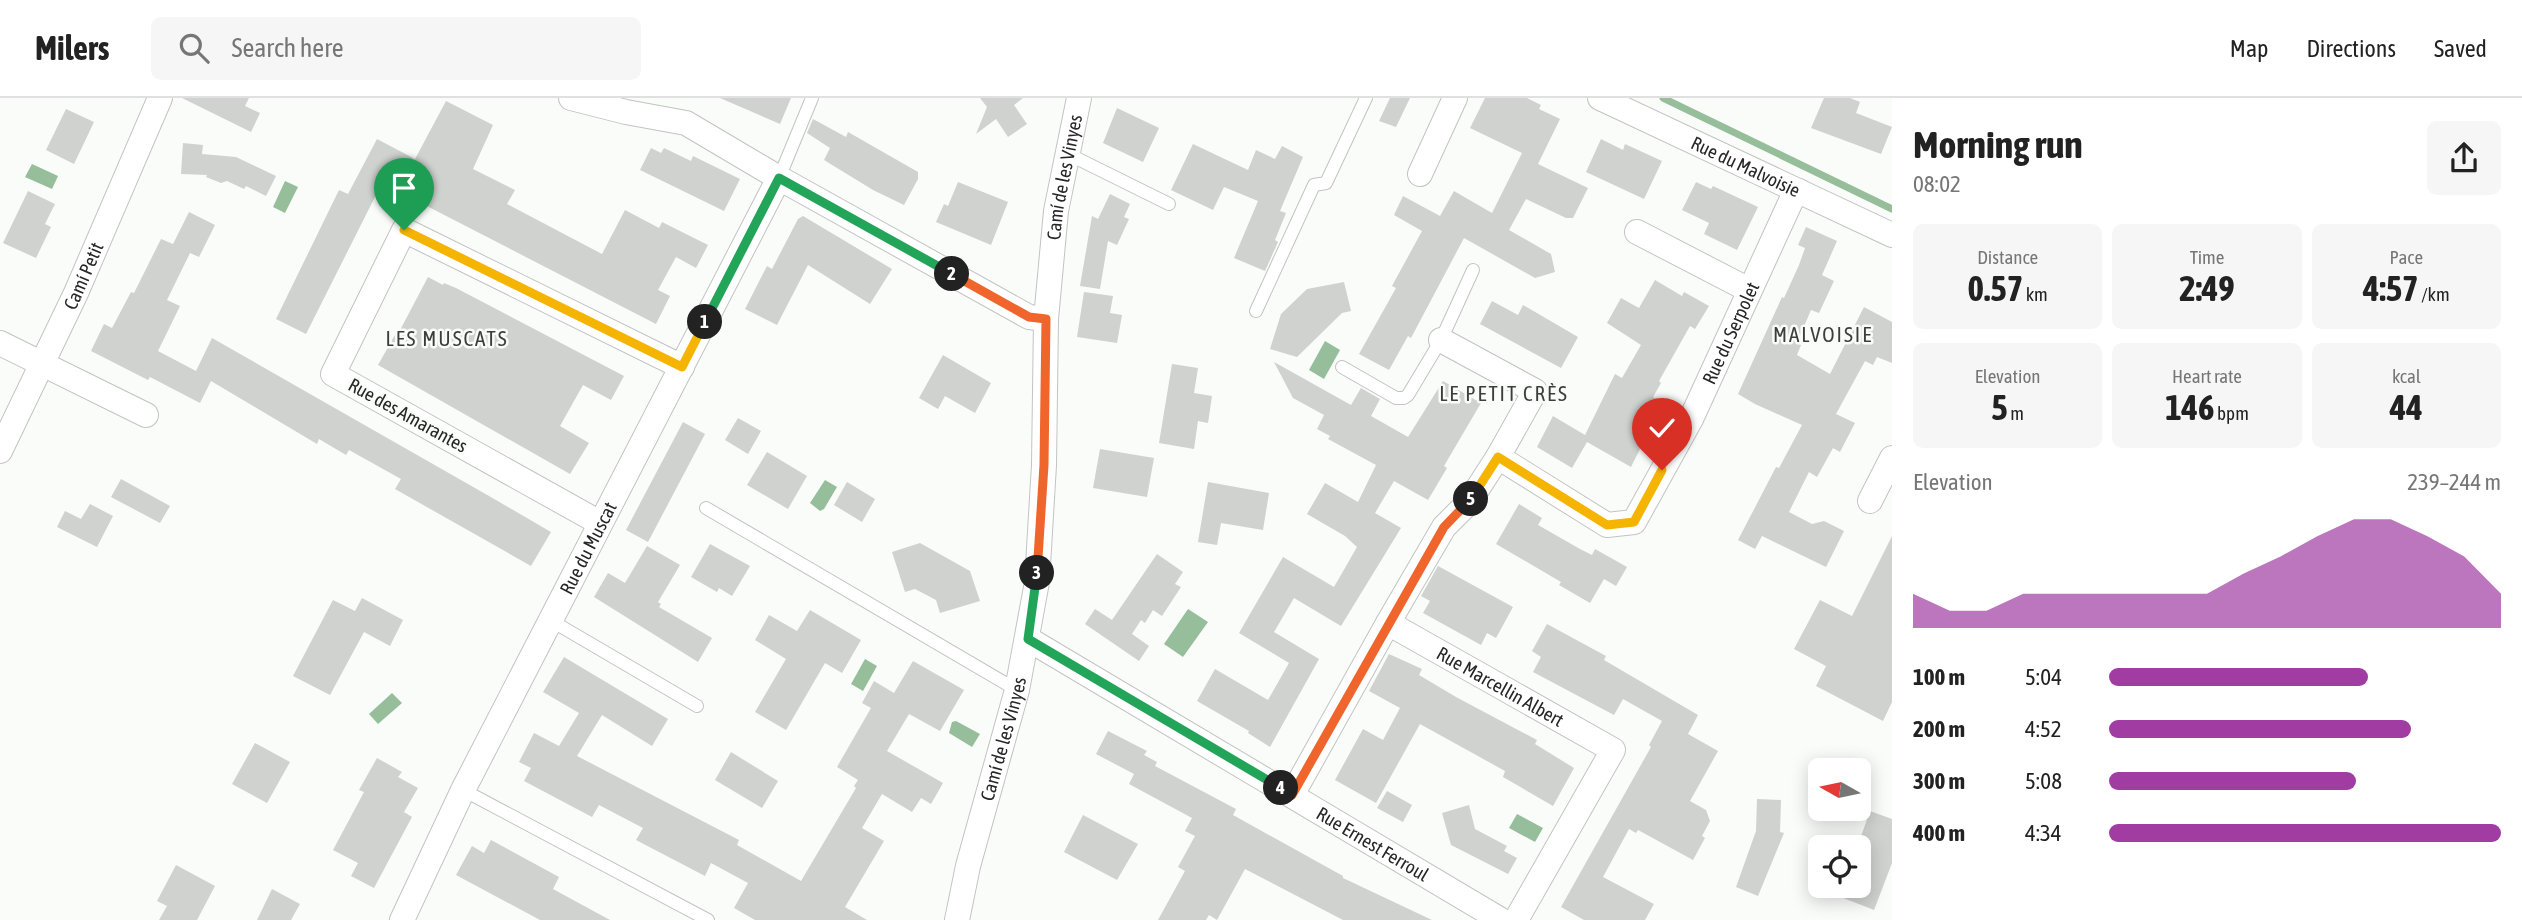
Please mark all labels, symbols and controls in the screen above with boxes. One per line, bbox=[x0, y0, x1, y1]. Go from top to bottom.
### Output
search box bbox=[151, 17, 641, 80]
text: Milers bbox=[35, 29, 109, 67]
icon: search bbox=[175, 29, 213, 67]
text: Search here bbox=[231, 33, 344, 63]
text: Map bbox=[2230, 35, 2268, 62]
text: Directions bbox=[2306, 35, 2396, 62]
text: Saved bbox=[2434, 35, 2487, 62]
street label: Camí de les Vinyes bbox=[1042, 112, 1086, 241]
button: share bbox=[2427, 121, 2501, 195]
text: Morning run bbox=[1913, 123, 2083, 166]
street label: Rue du Malvoisie bbox=[1688, 131, 1804, 201]
pin bbox=[374, 158, 434, 230]
icon: arrive bbox=[385, 169, 423, 207]
text: 08:02 bbox=[1913, 171, 1961, 197]
street label: Camí Petit bbox=[59, 239, 108, 313]
text: Distance bbox=[1977, 246, 2038, 268]
text: Time bbox=[2190, 246, 2224, 268]
text: Pace bbox=[2390, 246, 2423, 268]
pin: 2 bbox=[934, 256, 970, 292]
text: 2 bbox=[947, 262, 956, 284]
text: 0.57 bbox=[1968, 268, 2023, 308]
text: 2:49 bbox=[2179, 268, 2235, 308]
text: 4:57 bbox=[2363, 268, 2419, 308]
street label: Rue du Serpolet bbox=[1698, 278, 1763, 388]
text: km bbox=[2023, 283, 2048, 305]
text: /km bbox=[2419, 283, 2450, 305]
pin: 1 bbox=[688, 304, 722, 340]
text: 1 bbox=[700, 310, 709, 332]
district label: MALVOISIE bbox=[1773, 322, 1873, 346]
district label: LES MUSCATS bbox=[386, 326, 509, 350]
text: Elevation bbox=[1975, 365, 2041, 387]
text: Heart rate bbox=[2172, 365, 2242, 387]
text: kcal bbox=[2392, 365, 2421, 387]
street label: Rue des Amarantes bbox=[345, 373, 472, 457]
district label: LE PETIT CRÈS bbox=[1439, 381, 1569, 405]
text: 5 bbox=[1991, 387, 2008, 427]
text: 146 bbox=[2165, 387, 2215, 427]
text: 44 bbox=[2390, 387, 2423, 427]
pin bbox=[1632, 398, 1692, 470]
text: m bbox=[2008, 402, 2024, 424]
text: bpm bbox=[2215, 402, 2249, 424]
icon: check bbox=[1643, 409, 1681, 447]
text: Elevation bbox=[1913, 469, 1993, 495]
text: 239–244 m bbox=[2407, 469, 2501, 495]
pin: 5 bbox=[1454, 482, 1488, 516]
text: 5 bbox=[1466, 487, 1475, 509]
street label: Rue du Muscat bbox=[555, 498, 621, 598]
pin: 3 bbox=[1020, 556, 1054, 590]
text: 3 bbox=[1032, 561, 1041, 583]
street label: Rue Marcellin Albert bbox=[1433, 642, 1568, 731]
text: 100 m bbox=[1913, 664, 1965, 690]
text: 5:04 bbox=[2025, 664, 2062, 690]
street label: Camí de les Vinyes bbox=[976, 675, 1030, 803]
text: 200 m bbox=[1913, 716, 1965, 742]
text: 4:52 bbox=[2025, 716, 2062, 742]
north arrow bbox=[1808, 758, 1871, 821]
map controls bbox=[1808, 758, 1871, 898]
text: 300 m bbox=[1913, 768, 1965, 794]
text: 5:08 bbox=[2025, 768, 2062, 794]
pin: 4 bbox=[1264, 770, 1298, 806]
text: 4 bbox=[1276, 776, 1285, 798]
street label: Rue Ernest Ferroul bbox=[1313, 802, 1433, 886]
text: 400 m bbox=[1913, 820, 1965, 846]
text: 4:34 bbox=[2025, 820, 2062, 846]
button: locate bbox=[1808, 835, 1871, 898]

